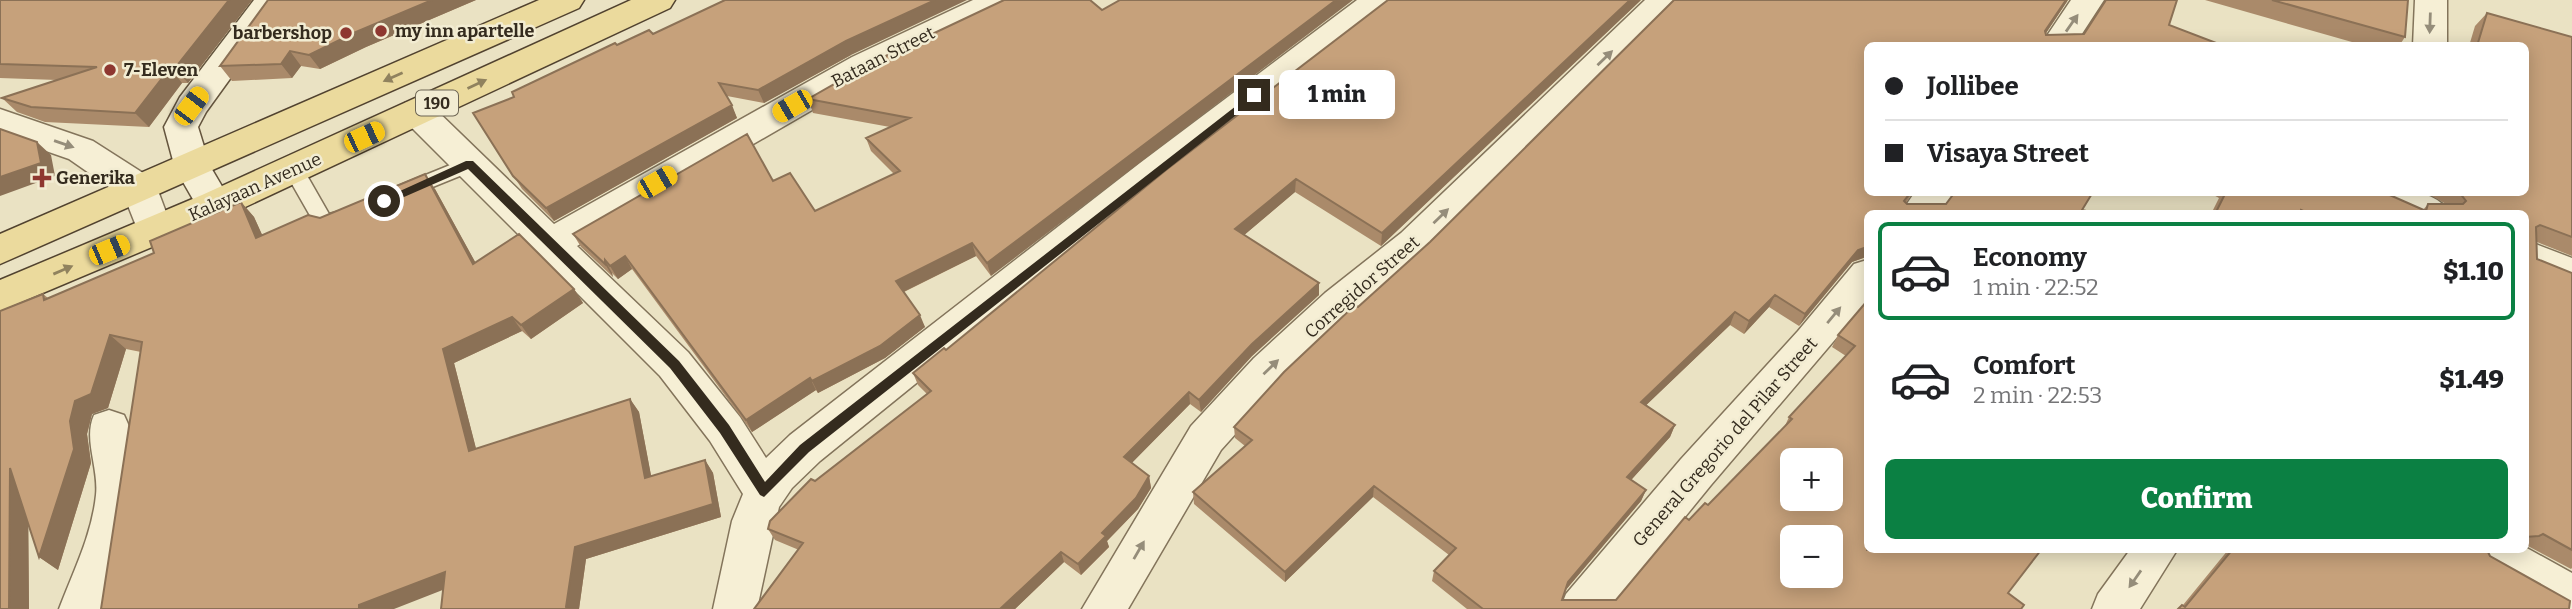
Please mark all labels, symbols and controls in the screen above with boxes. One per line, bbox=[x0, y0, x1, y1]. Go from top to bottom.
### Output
one-way arrow bbox=[2425, 12, 2436, 34]
one-way arrow bbox=[2065, 14, 2079, 32]
place label: my inn apartelle bbox=[395, 20, 534, 42]
street label: Bataan Street bbox=[828, 21, 939, 92]
place label: barbershop bbox=[233, 22, 332, 44]
marker: my inn apartelle bbox=[373, 23, 389, 39]
marker: barbershop bbox=[338, 25, 354, 41]
one-way arrow bbox=[1596, 50, 1613, 66]
place label: 7-Eleven bbox=[124, 59, 199, 81]
marker: 7-Eleven bbox=[102, 62, 118, 78]
callout: 1 min bbox=[1278, 70, 1394, 119]
one-way arrow bbox=[383, 71, 403, 83]
text: Jollibee bbox=[1927, 71, 2019, 102]
one-way arrow bbox=[467, 78, 488, 89]
route end bbox=[1238, 79, 1270, 111]
text: 1 min bbox=[1308, 80, 1366, 108]
car bbox=[170, 83, 213, 129]
car bbox=[769, 86, 816, 126]
road number: 190 bbox=[416, 90, 458, 116]
car bbox=[341, 119, 388, 155]
text: Visaya Street bbox=[1927, 138, 2089, 169]
one-way arrow bbox=[54, 139, 75, 150]
street label: Kalayaan Avenue bbox=[185, 148, 325, 226]
car bbox=[634, 162, 681, 202]
place label: Generika bbox=[56, 167, 135, 189]
marker: Generika bbox=[34, 170, 50, 186]
route start bbox=[368, 185, 400, 217]
one-way arrow bbox=[1433, 207, 1450, 224]
street label: Corregidor Street bbox=[1300, 231, 1424, 343]
car bbox=[86, 232, 133, 268]
icon: car bbox=[1889, 240, 1952, 303]
text: Economy bbox=[1973, 242, 2087, 273]
text: $1.10 bbox=[2443, 256, 2504, 287]
one-way arrow bbox=[53, 264, 74, 275]
text: 1 min · 22:52 bbox=[1973, 273, 2099, 301]
one-way arrow bbox=[1826, 307, 1841, 324]
street label: General Gregorio del Pilar Street bbox=[1628, 332, 1822, 551]
icon: car bbox=[1889, 348, 1952, 411]
text: Comfort bbox=[1973, 350, 2076, 381]
one-way arrow bbox=[1263, 358, 1280, 375]
text: $1.49 bbox=[2439, 364, 2504, 395]
text: 2 min · 22:53 bbox=[1973, 381, 2102, 409]
map controls bbox=[1780, 448, 1843, 588]
button: + bbox=[1780, 448, 1843, 511]
button: Confirm bbox=[1885, 459, 2508, 539]
button: − bbox=[1780, 525, 1843, 588]
one-way arrow bbox=[1132, 541, 1145, 560]
one-way arrow bbox=[2128, 570, 2142, 588]

